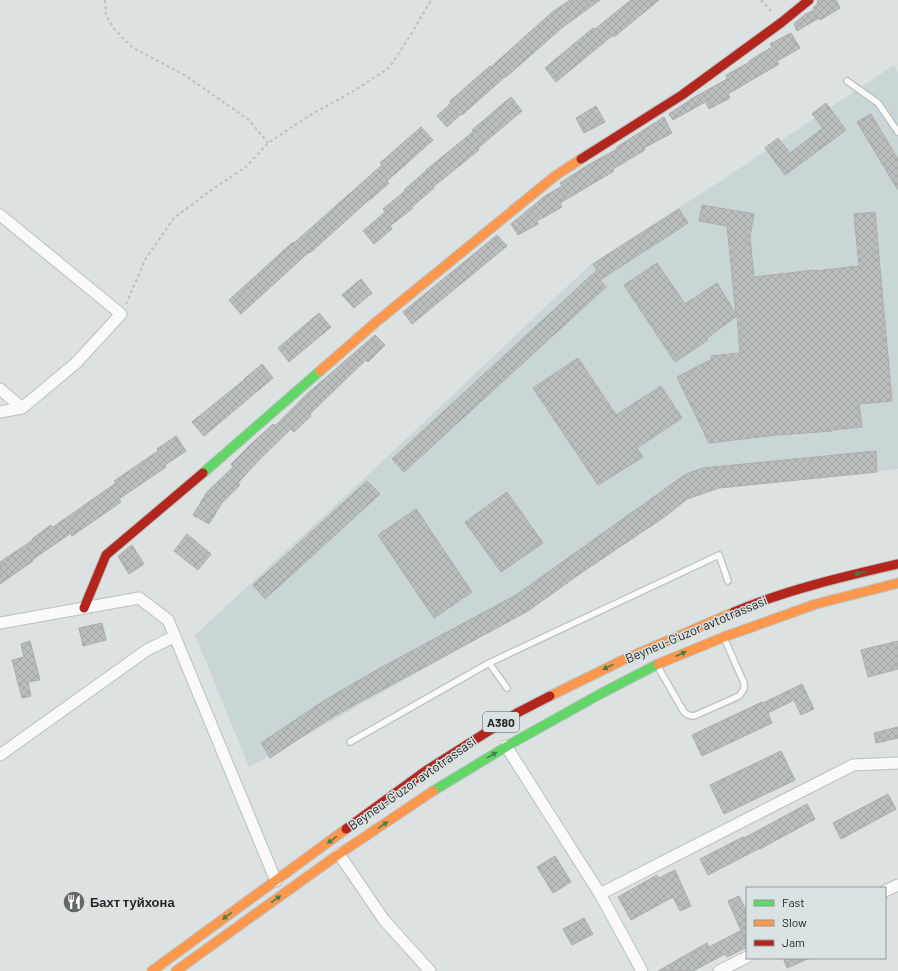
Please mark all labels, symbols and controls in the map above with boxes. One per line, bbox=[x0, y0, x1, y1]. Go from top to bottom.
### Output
one-way arrow bbox=[854, 570, 866, 576]
street label: Beyneu-G'uzor avtotrassasi bbox=[623, 592, 769, 666]
one-way arrow bbox=[675, 651, 687, 657]
one-way arrow bbox=[602, 664, 614, 671]
road number: A380 bbox=[483, 712, 519, 732]
street label: Beyneu-G'uzor avtotrassasi bbox=[345, 733, 479, 833]
one-way arrow bbox=[486, 751, 498, 758]
one-way arrow bbox=[378, 821, 388, 829]
one-way arrow bbox=[327, 836, 337, 844]
legend bbox=[746, 887, 886, 959]
restaurant icon: Бахт туйхона bbox=[61, 889, 87, 915]
place label: Бахт туйхона bbox=[90, 894, 175, 910]
one-way arrow bbox=[271, 895, 281, 903]
text: Fast bbox=[782, 895, 805, 909]
one-way arrow bbox=[222, 912, 232, 920]
text: Slow bbox=[782, 915, 807, 929]
text: Jam bbox=[782, 935, 805, 949]

